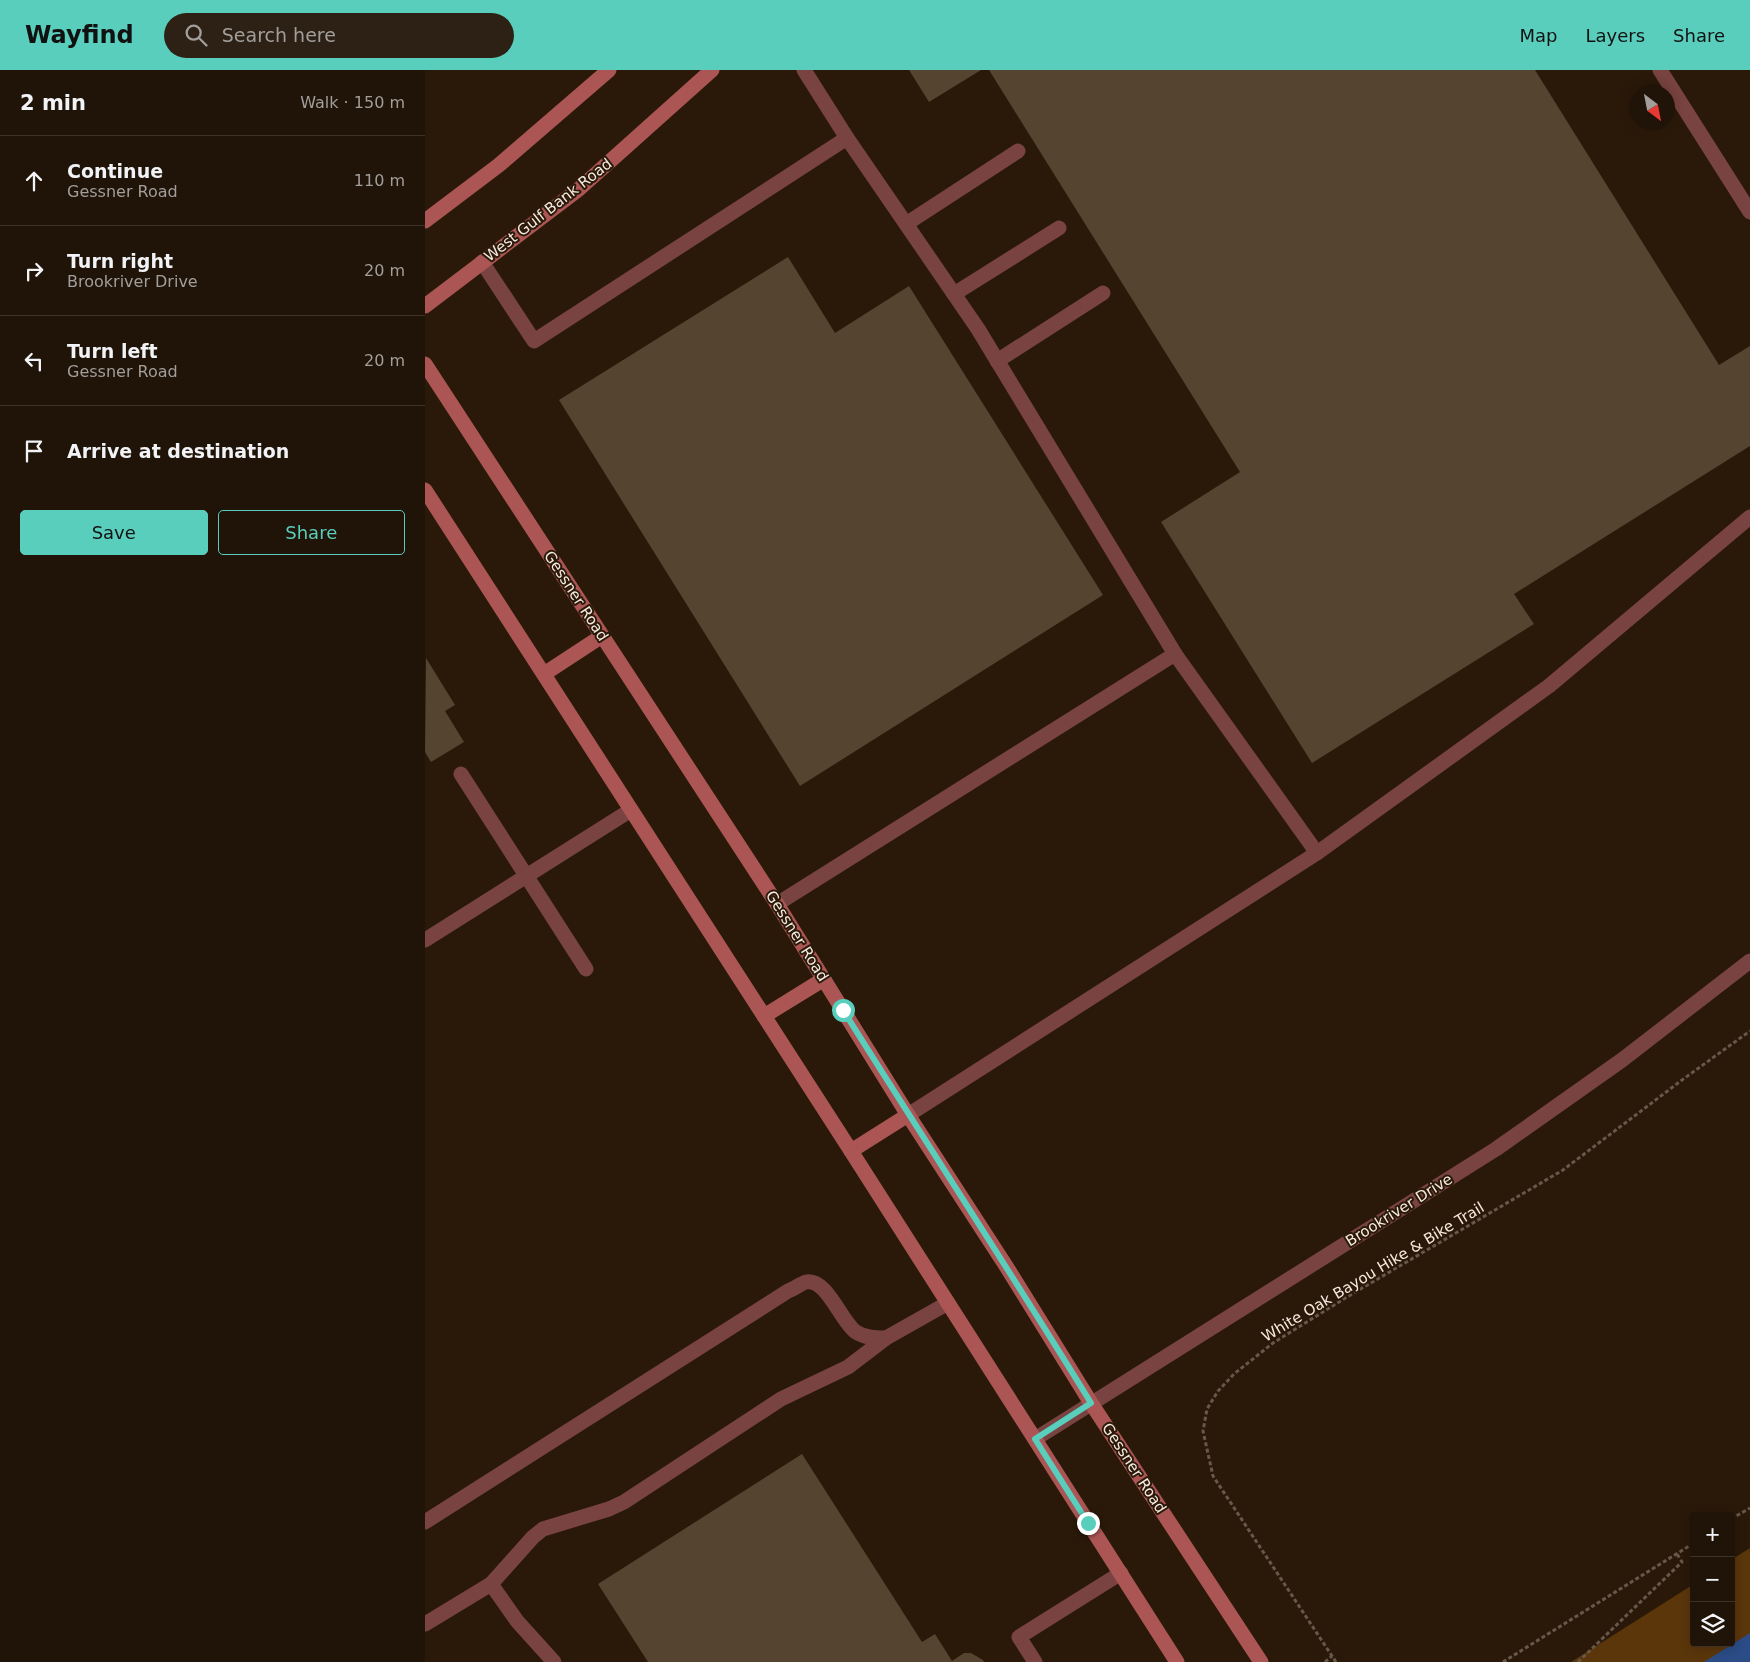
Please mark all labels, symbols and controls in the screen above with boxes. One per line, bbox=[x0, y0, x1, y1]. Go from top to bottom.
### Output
search box bbox=[164, 13, 514, 58]
text: Wayfind bbox=[25, 21, 134, 49]
icon: search bbox=[182, 21, 210, 49]
text: Search here bbox=[222, 24, 336, 46]
text: Map bbox=[1519, 25, 1557, 46]
text: Layers bbox=[1585, 25, 1645, 46]
text: Share bbox=[1673, 25, 1725, 46]
north arrow bbox=[1630, 85, 1675, 130]
text: 2 min bbox=[20, 91, 86, 115]
text: Walk · 150 m bbox=[300, 93, 405, 112]
street label: West Gulf Bank Road bbox=[481, 155, 615, 265]
text: Continue bbox=[67, 160, 163, 182]
icon: ahead bbox=[20, 167, 48, 195]
text: 110 m bbox=[354, 171, 405, 190]
text: Gessner Road bbox=[67, 182, 178, 201]
text: Turn right bbox=[67, 250, 173, 272]
icon: right bbox=[20, 257, 48, 285]
text: 20 m bbox=[364, 261, 405, 280]
text: Brookriver Drive bbox=[67, 272, 198, 291]
text: Turn left bbox=[67, 340, 158, 362]
icon: left bbox=[20, 347, 48, 375]
text: 20 m bbox=[364, 351, 405, 370]
text: Gessner Road bbox=[67, 362, 178, 381]
icon: arrive bbox=[20, 437, 48, 465]
text: Arrive at destination bbox=[67, 440, 289, 462]
button: Save bbox=[20, 510, 208, 555]
button: Share bbox=[218, 510, 405, 555]
street label: Gessner Road bbox=[540, 548, 612, 644]
street label: Gessner Road bbox=[762, 887, 832, 985]
route start bbox=[832, 999, 855, 1022]
street label: Brookriver Drive bbox=[1342, 1170, 1456, 1250]
street label: White Oak Bayou Hike & Bike Trail bbox=[1259, 1198, 1487, 1346]
street label: Gessner Road bbox=[1098, 1420, 1170, 1516]
route end bbox=[1077, 1512, 1100, 1535]
map controls bbox=[1690, 1512, 1735, 1647]
button: + bbox=[1690, 1512, 1735, 1557]
button: − bbox=[1690, 1557, 1735, 1602]
button: layers bbox=[1690, 1602, 1735, 1647]

